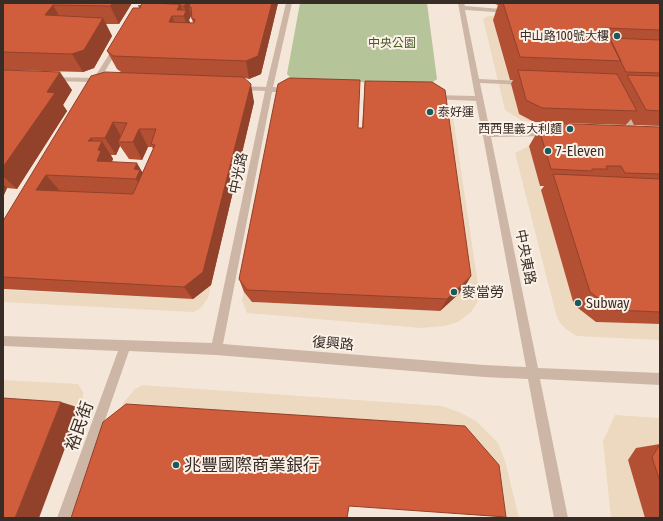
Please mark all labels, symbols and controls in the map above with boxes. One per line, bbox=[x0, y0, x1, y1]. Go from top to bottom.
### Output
place label: 中山路100號大樓 bbox=[520, 29, 609, 43]
marker: 中山路100號大樓 bbox=[612, 31, 622, 41]
park label: 中央公園 bbox=[368, 36, 416, 50]
place label: 泰好運 bbox=[438, 105, 474, 119]
marker: 泰好運 bbox=[425, 107, 435, 117]
place label: 西西里義大利麵 bbox=[478, 122, 562, 136]
marker: 西西里義大利麵 bbox=[565, 124, 575, 134]
place label: 7-Eleven bbox=[556, 143, 604, 160]
marker: 7-Eleven bbox=[543, 146, 553, 156]
street label: 中光路 bbox=[226, 151, 251, 195]
street label: 中央東路 bbox=[512, 228, 539, 286]
place label: 麥當勞 bbox=[462, 284, 504, 301]
marker: 麥當勞 bbox=[449, 287, 459, 297]
place label: Subway bbox=[586, 295, 630, 312]
marker: Subway bbox=[573, 298, 583, 308]
street label: 復興路 bbox=[311, 333, 355, 354]
street label: 裕民街 bbox=[61, 399, 98, 454]
place label: 兆豐國際商業銀行 bbox=[184, 455, 320, 476]
marker: 兆豐國際商業銀行 bbox=[171, 460, 181, 470]

